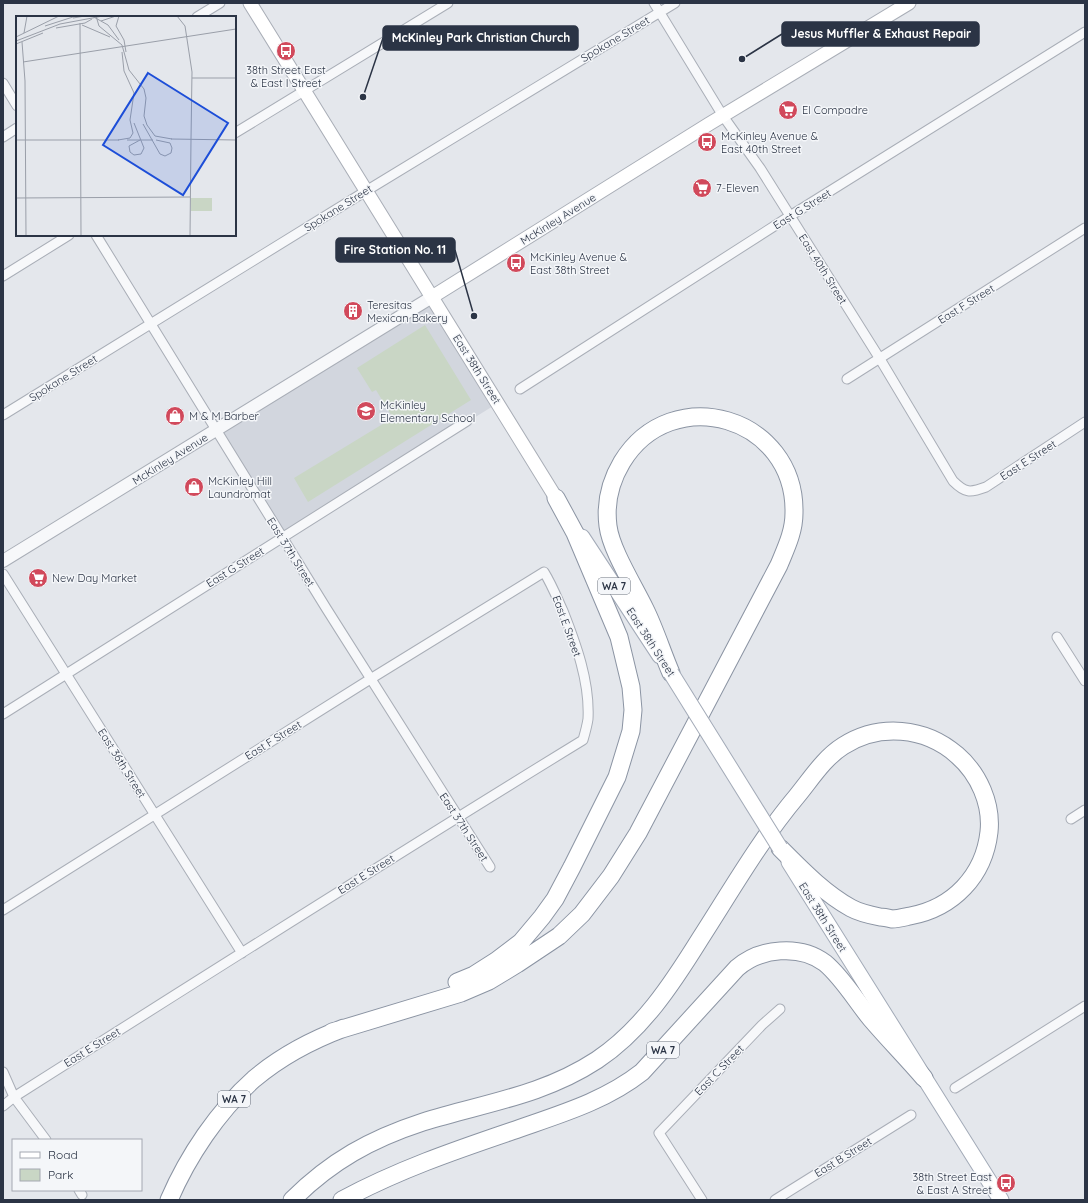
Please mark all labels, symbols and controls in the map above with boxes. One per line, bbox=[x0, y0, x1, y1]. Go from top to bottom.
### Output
street label: Spokane Street bbox=[578, 13, 652, 65]
inset map bbox=[16, 16, 236, 236]
callout: Jesus Muffler & Exhaust Repair bbox=[782, 22, 979, 46]
callout: McKinley Park Christian Church bbox=[383, 26, 578, 50]
text: Jesus Muffler & Exhaust Repair bbox=[791, 26, 971, 41]
text: McKinley Park Christian Church bbox=[392, 30, 570, 45]
bus stop icon: 38th Street East & East I Street bbox=[275, 40, 297, 62]
place label: 38th Street East & East I Street bbox=[246, 63, 326, 90]
supermarket icon: El Compadre bbox=[777, 99, 799, 121]
place label: El Compadre bbox=[802, 103, 868, 117]
place label: McKinley Avenue & East 40th Street bbox=[721, 129, 818, 156]
bus stop icon: McKinley Avenue & East 40th Street bbox=[696, 131, 718, 153]
supermarket icon: 7-Eleven bbox=[691, 177, 713, 199]
street label: Spokane Street bbox=[301, 181, 375, 235]
place label: 7-Eleven bbox=[716, 181, 759, 195]
street label: East G Street bbox=[771, 186, 834, 232]
street label: McKinley Avenue bbox=[518, 190, 598, 248]
street label: East 40th Street bbox=[796, 231, 850, 307]
callout: Fire Station No. 11 bbox=[336, 238, 455, 262]
text: Fire Station No. 11 bbox=[344, 242, 446, 257]
place label: McKinley Avenue & East 38th Street bbox=[530, 250, 627, 277]
bus stop icon: McKinley Avenue & East 38th Street bbox=[505, 252, 527, 274]
street label: East F Street bbox=[935, 281, 997, 327]
place label: Teresitas Mexican Bakery bbox=[367, 298, 448, 325]
building icon: Teresitas Mexican Bakery bbox=[342, 300, 364, 322]
street label: East 38th Street bbox=[450, 332, 504, 407]
street label: Spokane Street bbox=[26, 351, 100, 405]
place label: McKinley Elementary School bbox=[380, 398, 475, 425]
school or university icon: McKinley Elementary School bbox=[355, 400, 377, 422]
shop icon: M & M Barber bbox=[164, 405, 186, 427]
place label: M & M Barber bbox=[189, 409, 260, 423]
street label: McKinley Avenue bbox=[130, 430, 210, 488]
street label: East E Street bbox=[997, 437, 1059, 483]
place label: McKinley Hill Laundromat bbox=[208, 474, 272, 501]
shop icon: McKinley Hill Laundromat bbox=[183, 476, 205, 498]
street label: East 37th Street bbox=[264, 515, 318, 590]
street label: East G Street bbox=[204, 544, 267, 590]
supermarket icon: New Day Market bbox=[27, 567, 49, 589]
place label: New Day Market bbox=[52, 571, 137, 585]
road number: WA 7 bbox=[598, 578, 630, 594]
street label: East E Street bbox=[549, 593, 585, 659]
street label: East 38th Street bbox=[623, 605, 679, 679]
street label: East F Street bbox=[242, 717, 304, 763]
street label: East 36th Street bbox=[95, 726, 149, 801]
street label: East 37th Street bbox=[437, 790, 492, 864]
street label: East E Street bbox=[335, 851, 397, 897]
street label: East 38th Street bbox=[796, 880, 850, 955]
street label: East E Street bbox=[61, 1024, 123, 1070]
road number: WA 7 bbox=[647, 1042, 679, 1058]
street label: East C Street bbox=[691, 1042, 747, 1098]
road number: WA 7 bbox=[218, 1091, 250, 1107]
street label: East B Street bbox=[812, 1134, 875, 1180]
legend bbox=[12, 1139, 142, 1191]
text: Road bbox=[48, 1147, 78, 1162]
text: Park bbox=[48, 1167, 73, 1182]
place label: 38th Street East & East A Street bbox=[912, 1170, 992, 1197]
bus stop icon: 38th Street East & East A Street bbox=[995, 1172, 1017, 1194]

